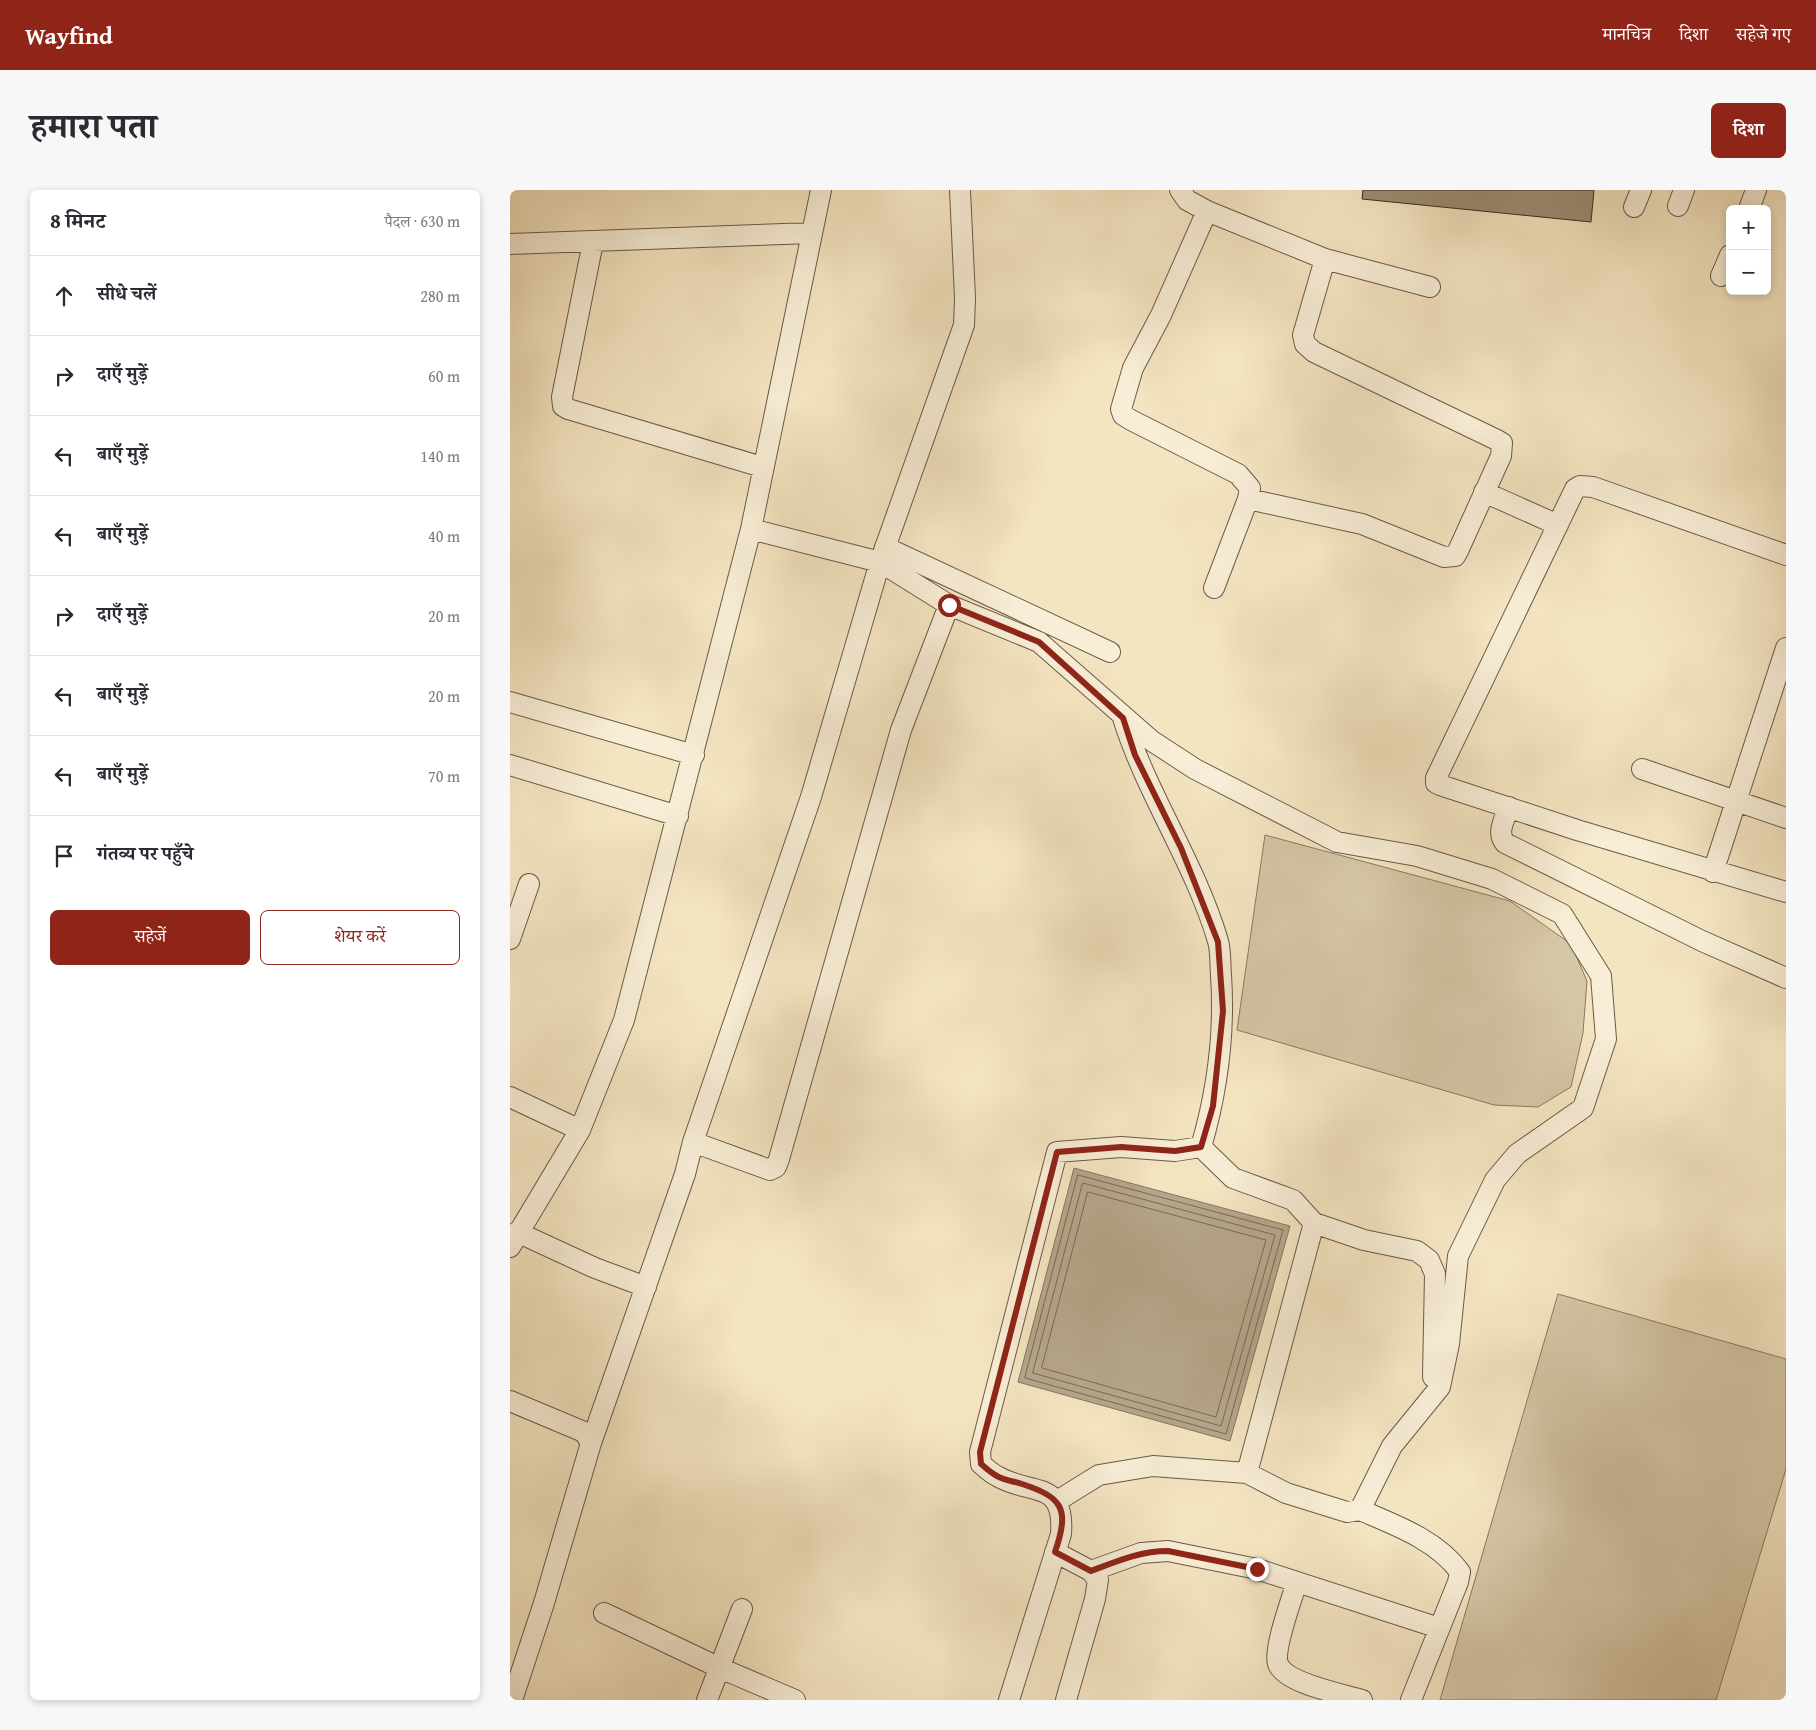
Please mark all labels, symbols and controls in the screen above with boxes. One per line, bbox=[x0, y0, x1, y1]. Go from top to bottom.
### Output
text: Wayfind bbox=[25, 18, 113, 53]
text: मानचित्र bbox=[1602, 20, 1651, 47]
text: दिशा bbox=[1679, 20, 1708, 47]
text: सहेजे गए bbox=[1736, 20, 1791, 47]
text: हमारा पता bbox=[30, 100, 157, 151]
button: दिशा bbox=[1711, 103, 1786, 158]
text: 8 मिनट bbox=[50, 205, 105, 236]
map controls bbox=[1726, 205, 1771, 295]
button: + bbox=[1726, 205, 1771, 250]
text: पैदल · 630 m bbox=[384, 209, 460, 233]
button: − bbox=[1726, 250, 1771, 295]
text: सीधे चलें bbox=[97, 279, 156, 307]
icon: ahead bbox=[50, 282, 78, 310]
text: 280 m bbox=[420, 284, 460, 308]
text: दाएँ मुड़ें bbox=[97, 359, 148, 387]
icon: right bbox=[50, 362, 78, 390]
text: 60 m bbox=[428, 364, 460, 388]
text: बाएँ मुड़ें bbox=[97, 439, 148, 467]
icon: left bbox=[50, 442, 78, 470]
text: 140 m bbox=[420, 444, 460, 468]
text: बाएँ मुड़ें bbox=[97, 519, 148, 547]
icon: left bbox=[50, 522, 78, 550]
text: 40 m bbox=[428, 524, 460, 548]
route start bbox=[938, 594, 961, 617]
text: दाएँ मुड़ें bbox=[97, 599, 148, 627]
icon: right bbox=[50, 602, 78, 630]
text: 20 m bbox=[428, 604, 460, 628]
text: बाएँ मुड़ें bbox=[97, 679, 148, 707]
icon: left bbox=[50, 682, 78, 710]
text: 20 m bbox=[428, 684, 460, 708]
text: बाएँ मुड़ें bbox=[97, 759, 148, 787]
icon: left bbox=[50, 762, 78, 790]
text: 70 m bbox=[428, 764, 460, 788]
text: गंतव्य पर पहुँचे bbox=[97, 839, 193, 867]
icon: arrive bbox=[50, 842, 78, 870]
button: सहेजें bbox=[50, 910, 250, 965]
button: शेयर करें bbox=[260, 910, 460, 965]
route end bbox=[1246, 1558, 1269, 1581]

